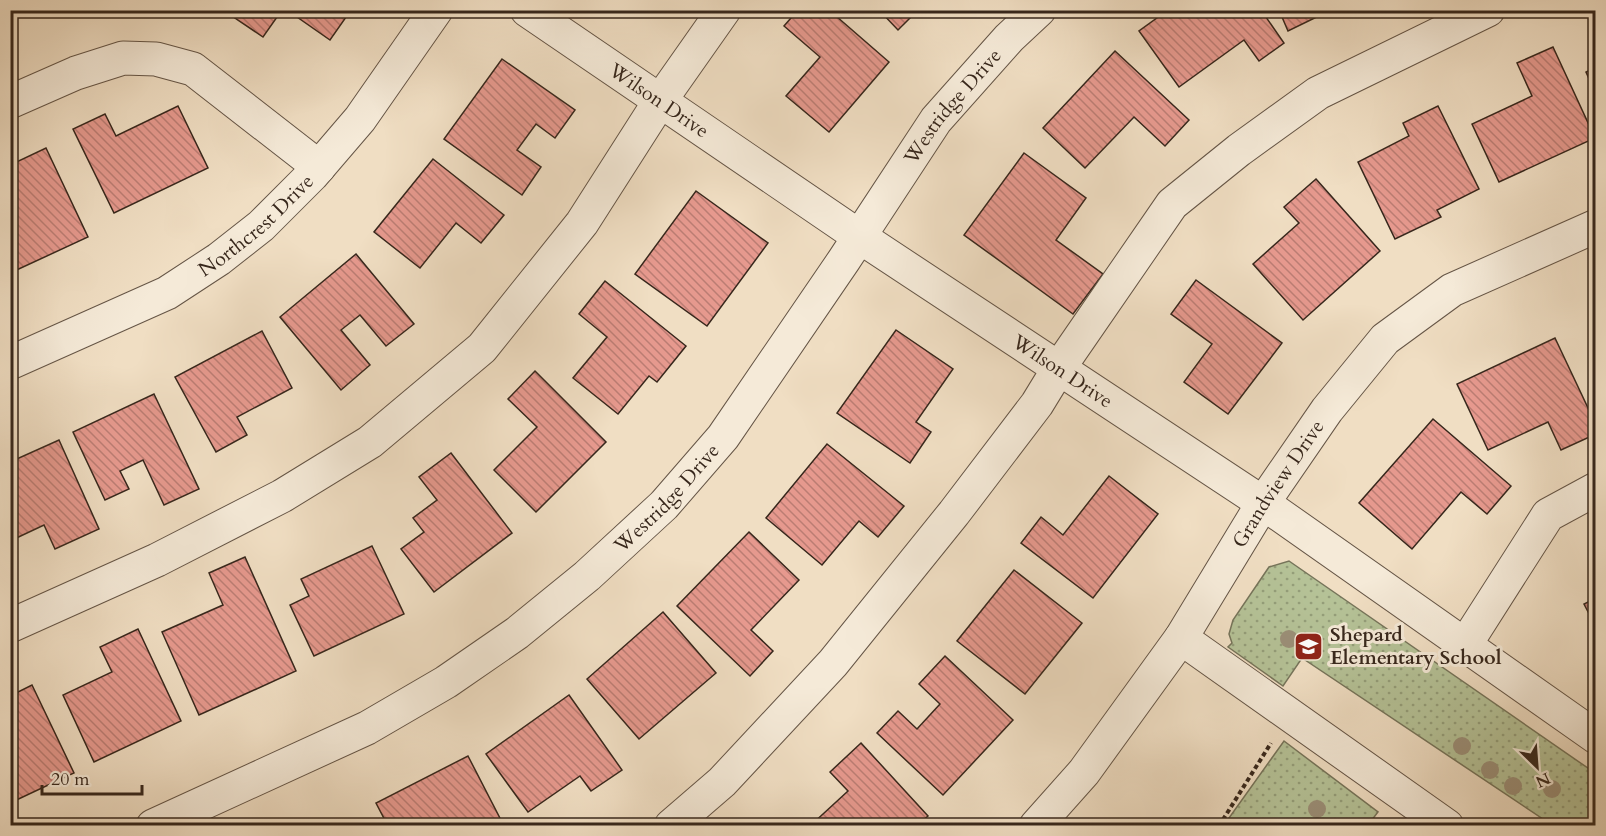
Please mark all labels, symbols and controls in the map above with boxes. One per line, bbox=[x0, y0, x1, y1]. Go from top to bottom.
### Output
street label: Westridge Drive bbox=[897, 42, 1007, 170]
street label: Wilson Drive bbox=[603, 56, 715, 144]
street label: Northcrest Drive bbox=[193, 168, 319, 283]
street label: Wilson Drive bbox=[1006, 327, 1118, 414]
street label: Grandview Drive bbox=[1226, 414, 1330, 553]
street label: Westridge Drive bbox=[607, 437, 725, 559]
place label: Shepard Elementary School bbox=[1330, 621, 1502, 671]
school or university icon: Shepard Elementary School bbox=[1293, 630, 1325, 662]
north arrow bbox=[1507, 737, 1567, 797]
scale bar bbox=[42, 758, 142, 796]
text: 20 m bbox=[51, 767, 90, 792]
text: N bbox=[1532, 767, 1554, 793]

